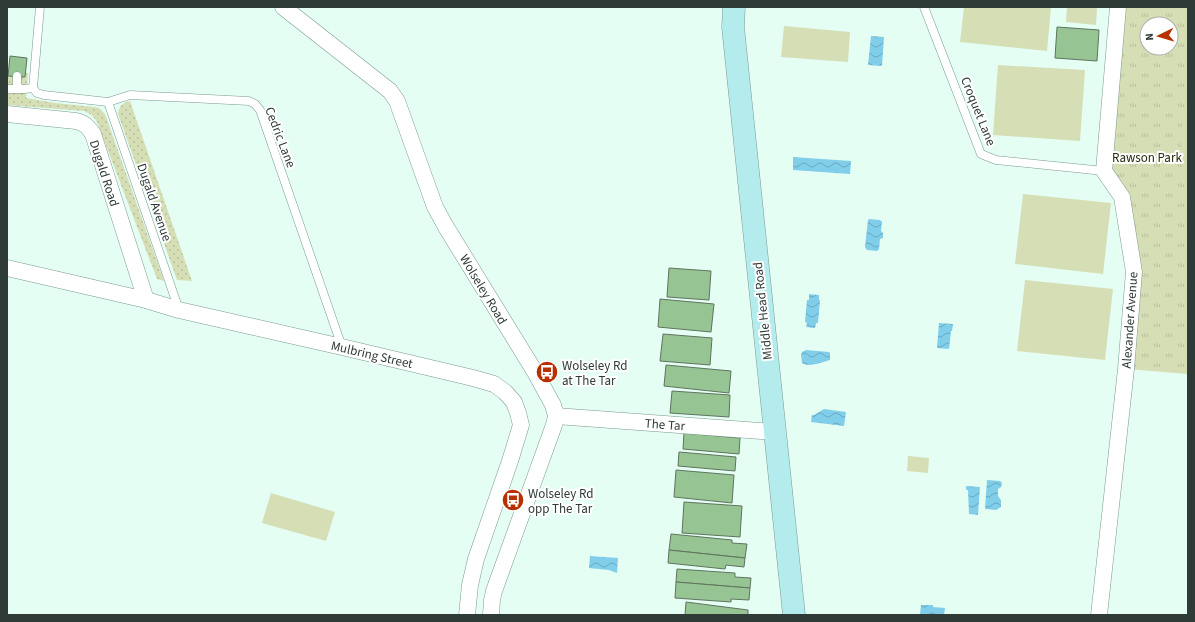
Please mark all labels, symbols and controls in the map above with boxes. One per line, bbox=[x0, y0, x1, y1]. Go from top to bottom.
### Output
north arrow bbox=[1139, 16, 1179, 56]
text: N bbox=[1142, 33, 1157, 41]
street label: Croquet Lane bbox=[956, 74, 1000, 149]
street label: Cedric Lane bbox=[260, 104, 300, 170]
street label: Dugald Road bbox=[85, 138, 123, 209]
park label: Rawson Park bbox=[1112, 149, 1182, 167]
street label: Dugald Avenue bbox=[132, 161, 176, 244]
street label: Wolseley Road bbox=[455, 251, 511, 328]
street label: Middle Head Road bbox=[749, 261, 777, 361]
street label: Alexander Avenue bbox=[1118, 271, 1142, 369]
street label: Mulbring Street bbox=[329, 337, 415, 373]
place label: Wolseley Rd at The Tar bbox=[562, 357, 627, 390]
bus stop icon: Wolseley Rd at The Tar bbox=[534, 359, 560, 385]
street label: The Tar bbox=[644, 415, 686, 435]
place label: Wolseley Rd opp The Tar bbox=[528, 485, 593, 518]
bus stop icon: Wolseley Rd opp The Tar bbox=[500, 487, 526, 513]

